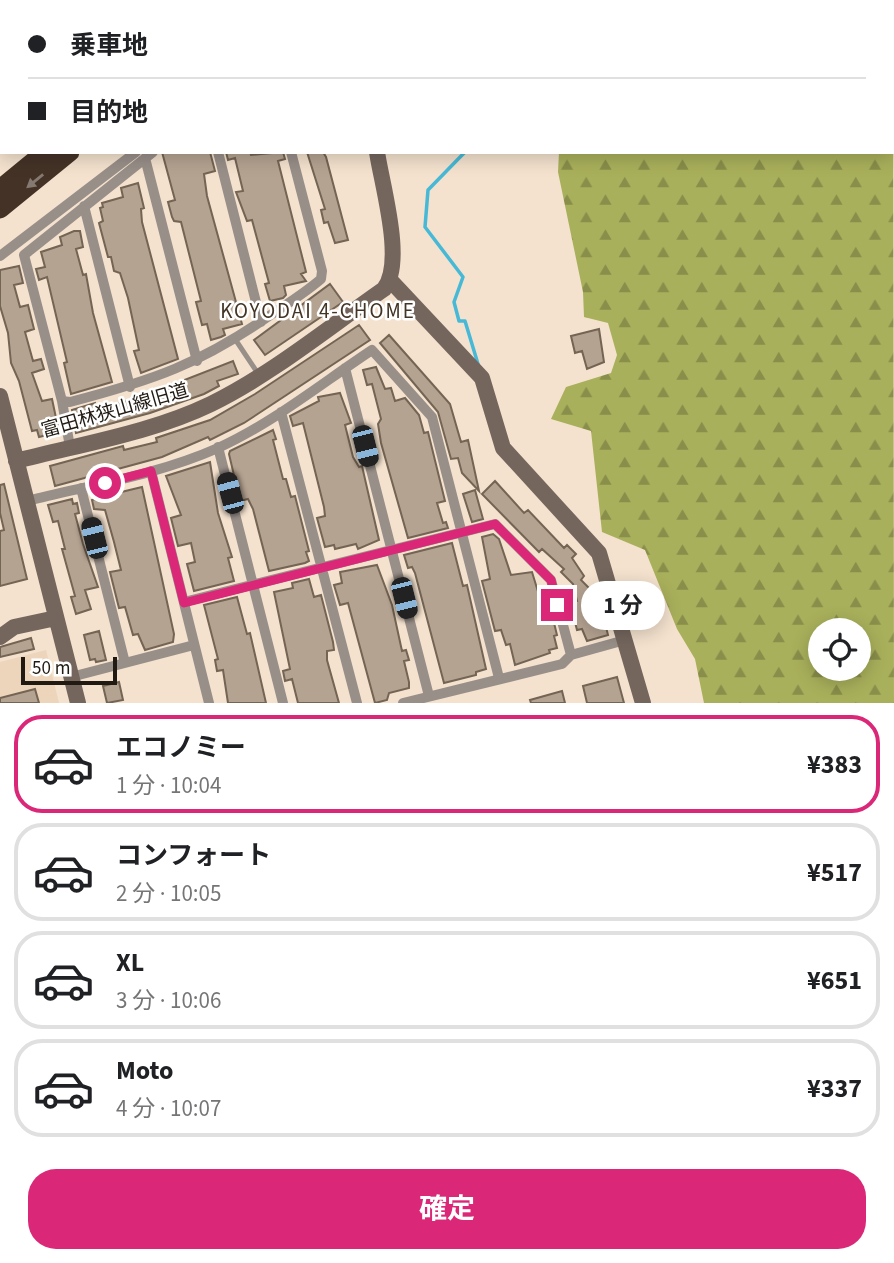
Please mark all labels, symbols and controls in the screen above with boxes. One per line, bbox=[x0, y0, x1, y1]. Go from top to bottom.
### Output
text: 乗車地 bbox=[70, 27, 148, 64]
text: 目的地 bbox=[70, 94, 148, 131]
one-way arrow bbox=[26, 173, 44, 188]
district label: KOYODAI 4-CHOME bbox=[220, 296, 416, 326]
street label: 富田林狭山線旧道 bbox=[38, 377, 192, 445]
car bbox=[350, 423, 381, 469]
route start bbox=[89, 467, 121, 499]
car bbox=[215, 470, 246, 516]
car bbox=[79, 515, 110, 561]
car bbox=[389, 575, 420, 621]
callout: 1 分 bbox=[582, 580, 666, 630]
route end bbox=[541, 589, 573, 621]
text: 1 分 bbox=[603, 589, 643, 622]
map controls bbox=[808, 618, 871, 681]
button: locate bbox=[808, 618, 871, 681]
scale bar bbox=[21, 654, 117, 686]
text: 50 m bbox=[32, 655, 70, 682]
text: エコノミー bbox=[116, 729, 246, 766]
icon: car bbox=[32, 733, 95, 796]
text: ¥383 bbox=[807, 746, 862, 783]
text: 1 分 · 10:04 bbox=[116, 769, 221, 802]
text: コンフォート bbox=[116, 837, 271, 874]
icon: car bbox=[32, 841, 95, 904]
text: ¥517 bbox=[807, 854, 862, 891]
text: 2 分 · 10:05 bbox=[116, 877, 221, 910]
text: XL bbox=[116, 944, 144, 981]
icon: car bbox=[32, 949, 95, 1012]
text: ¥651 bbox=[807, 962, 862, 999]
text: 3 分 · 10:06 bbox=[116, 984, 221, 1017]
text: Moto bbox=[116, 1052, 173, 1089]
icon: car bbox=[32, 1057, 95, 1120]
text: ¥337 bbox=[807, 1070, 862, 1107]
text: 4 分 · 10:07 bbox=[116, 1092, 221, 1125]
button: 確定 bbox=[28, 1169, 866, 1249]

